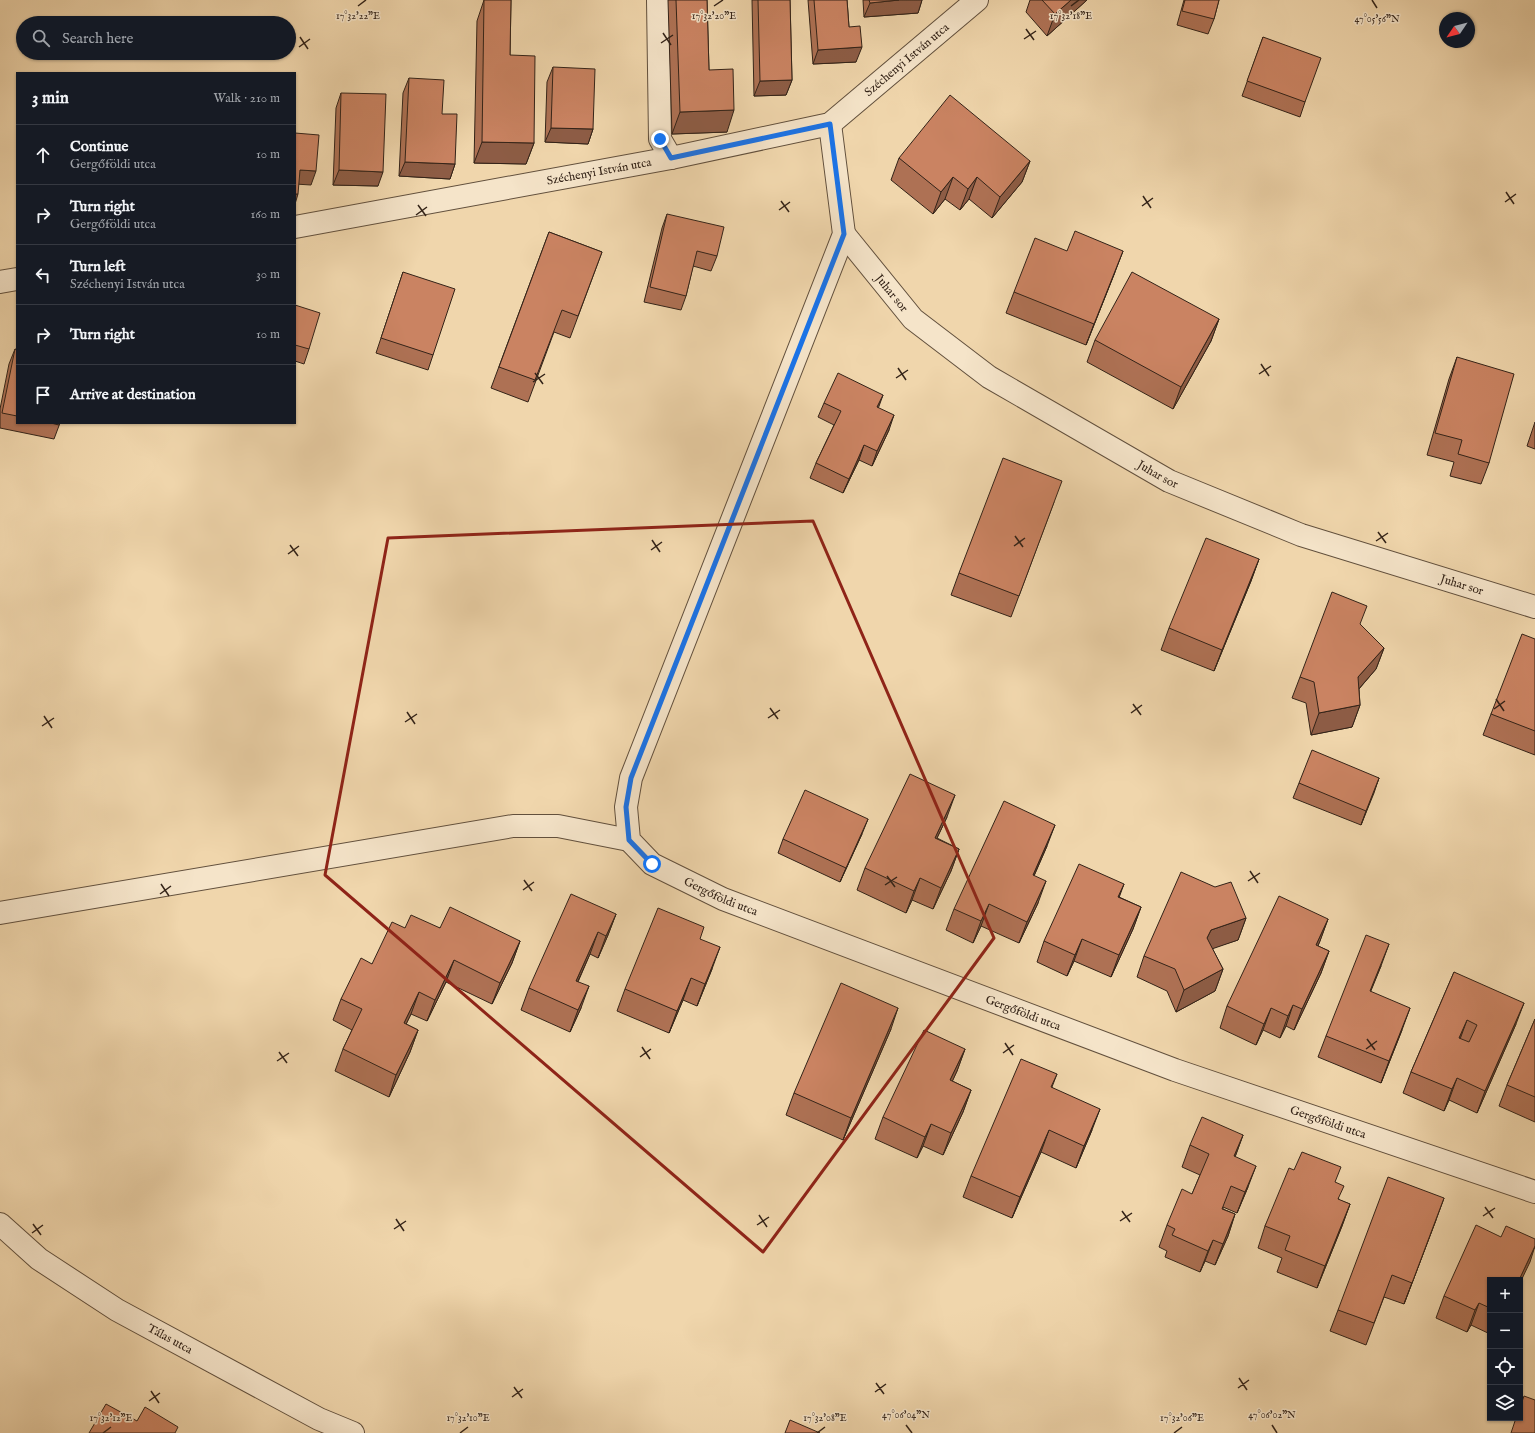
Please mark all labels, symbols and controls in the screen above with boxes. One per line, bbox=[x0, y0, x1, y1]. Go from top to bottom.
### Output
text: 17°32'22"E bbox=[336, 10, 380, 23]
text: 17°32'20"E bbox=[692, 10, 736, 23]
text: 17°32'18"E bbox=[1050, 10, 1092, 23]
north arrow bbox=[1439, 12, 1475, 48]
text: 47°05'56"N bbox=[1354, 13, 1400, 26]
search box bbox=[16, 16, 296, 60]
street label: Széchenyi István utca bbox=[861, 19, 953, 100]
icon: search bbox=[30, 27, 52, 49]
text: Search here bbox=[62, 29, 133, 48]
text: 3 min bbox=[32, 88, 69, 109]
text: Walk · 210 m bbox=[214, 90, 280, 107]
route end bbox=[651, 130, 669, 148]
text: Continue bbox=[70, 137, 128, 156]
icon: ahead bbox=[32, 144, 54, 166]
text: 10 m bbox=[256, 146, 280, 163]
street label: Széchenyi István utca bbox=[545, 155, 653, 189]
text: Gergőföldi utca bbox=[70, 156, 156, 173]
text: Turn right bbox=[70, 197, 135, 216]
icon: right bbox=[32, 204, 54, 226]
text: 160 m bbox=[250, 206, 280, 223]
text: Gergőföldi utca bbox=[70, 216, 156, 233]
text: Turn left bbox=[70, 257, 126, 276]
icon: left bbox=[32, 264, 54, 286]
text: 30 m bbox=[256, 266, 280, 283]
street label: Juhar sor bbox=[870, 270, 912, 316]
text: Széchenyi István utca bbox=[70, 276, 185, 293]
icon: right bbox=[32, 324, 54, 346]
text: Turn right bbox=[70, 325, 135, 344]
text: 10 m bbox=[256, 326, 280, 343]
icon: arrive bbox=[32, 384, 54, 406]
text: Arrive at destination bbox=[70, 385, 196, 404]
street label: Juhar sor bbox=[1132, 456, 1181, 492]
street label: Juhar sor bbox=[1436, 571, 1486, 599]
route start bbox=[643, 855, 661, 873]
street label: Gergőföldi utca bbox=[681, 874, 760, 920]
street label: Gergőföldi utca bbox=[983, 992, 1064, 1034]
street label: Gergőföldi utca bbox=[1288, 1103, 1369, 1142]
map controls bbox=[1487, 1277, 1523, 1421]
button: + bbox=[1487, 1277, 1523, 1313]
button: − bbox=[1487, 1313, 1523, 1349]
street label: Tálas utca bbox=[145, 1321, 196, 1358]
button: locate bbox=[1487, 1349, 1523, 1385]
button: layers bbox=[1487, 1385, 1523, 1421]
text: 47°06'04"N bbox=[882, 1409, 930, 1422]
text: 47°06'02"N bbox=[1248, 1409, 1296, 1422]
text: 17°32'12"E bbox=[89, 1412, 133, 1425]
text: 17°32'10"E bbox=[446, 1412, 490, 1425]
text: 17°32'08"E bbox=[803, 1412, 847, 1425]
text: 17°32'06"E bbox=[1160, 1412, 1204, 1425]

